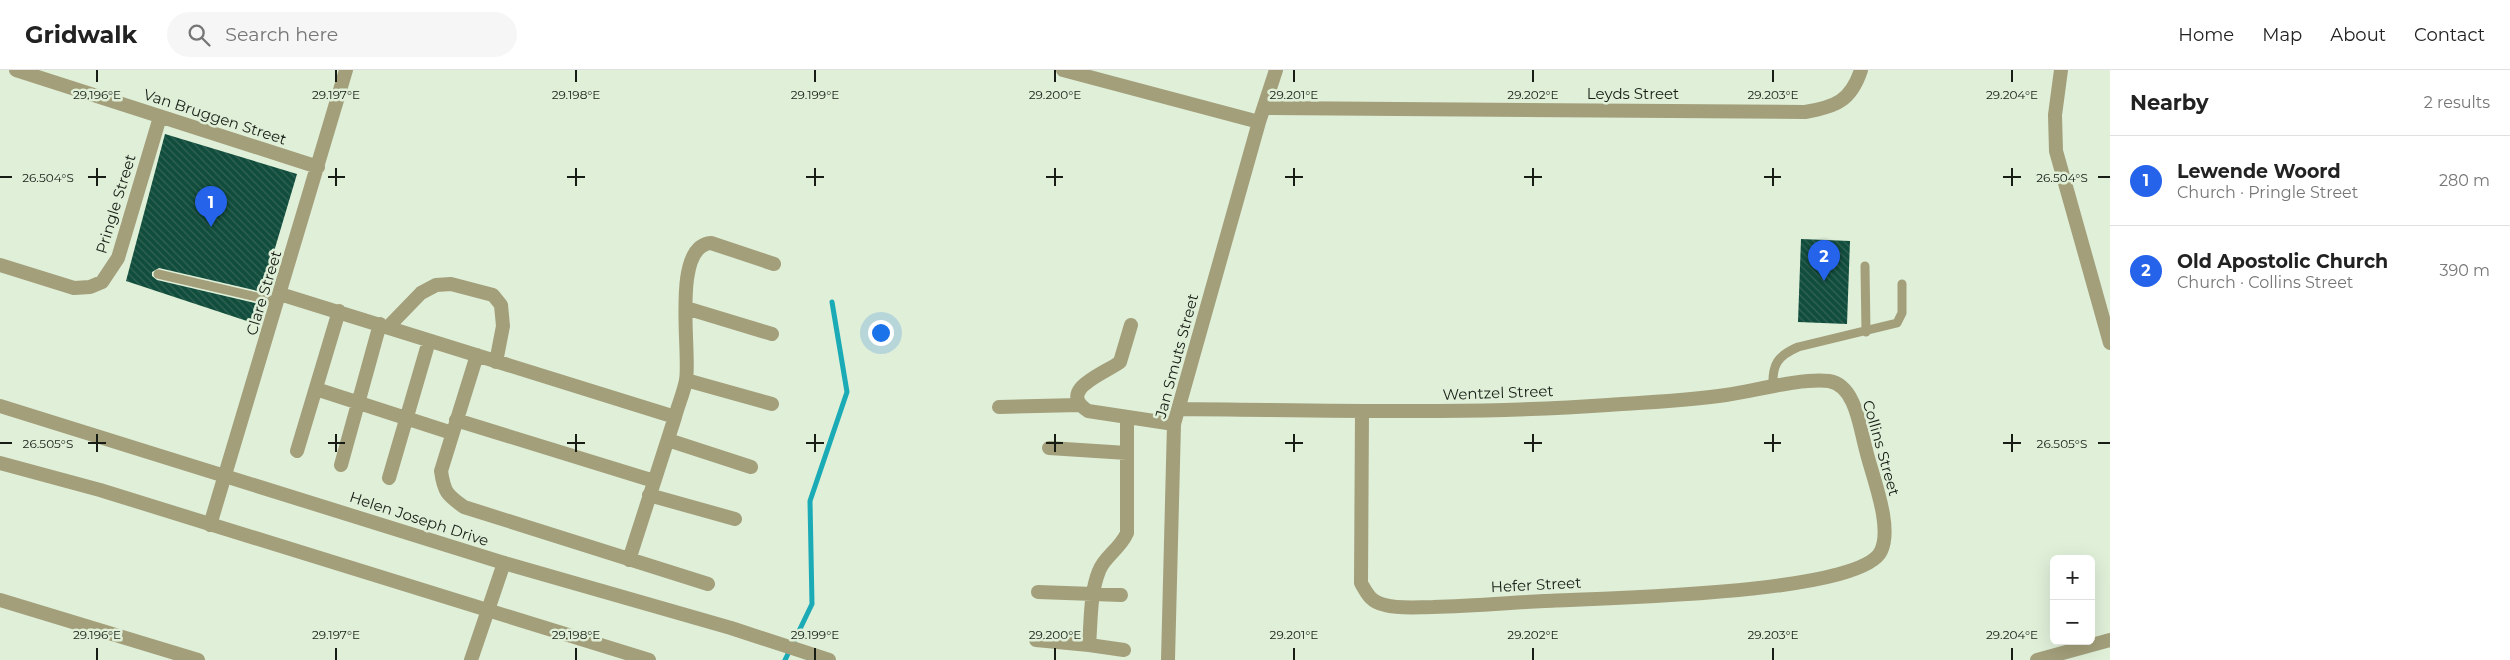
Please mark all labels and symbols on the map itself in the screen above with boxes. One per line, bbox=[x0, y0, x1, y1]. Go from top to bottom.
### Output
street label: Van Bruggen Street bbox=[141, 84, 289, 149]
street label: Leyds Street bbox=[1587, 84, 1679, 103]
text: 29.196°E bbox=[73, 87, 121, 102]
text: 29.197°E bbox=[312, 87, 360, 102]
text: 29.198°E bbox=[552, 87, 600, 102]
text: 29.199°E bbox=[791, 87, 839, 102]
text: 29.200°E bbox=[1029, 87, 1081, 102]
text: 29.201°E bbox=[1270, 87, 1318, 102]
text: 29.202°E bbox=[1507, 87, 1559, 102]
text: 29.203°E bbox=[1748, 87, 1798, 102]
text: 29.204°E bbox=[1986, 87, 2038, 102]
street label: Pringle Street bbox=[91, 152, 140, 256]
text: 26.504°S bbox=[22, 170, 74, 185]
text: 26.504°S bbox=[2036, 170, 2088, 185]
pin: 1 bbox=[195, 186, 227, 227]
pin: 2 bbox=[1808, 240, 1840, 281]
street label: Clare Street bbox=[242, 248, 285, 338]
street label: Jan Smuts Street bbox=[1150, 291, 1202, 421]
your location bbox=[868, 320, 894, 346]
street label: Wentzel Street bbox=[1442, 381, 1554, 404]
street label: Collins Street bbox=[1859, 398, 1904, 498]
text: 26.505°S bbox=[23, 436, 73, 451]
text: 26.505°S bbox=[2037, 436, 2087, 451]
street label: Helen Joseph Drive bbox=[347, 487, 491, 550]
street label: Hefer Street bbox=[1490, 573, 1582, 596]
text: 29.196°E bbox=[73, 627, 121, 642]
text: 29.197°E bbox=[312, 627, 360, 642]
text: 29.198°E bbox=[552, 627, 600, 642]
text: 29.199°E bbox=[791, 627, 839, 642]
text: 29.200°E bbox=[1029, 627, 1081, 642]
text: 29.201°E bbox=[1270, 627, 1318, 642]
text: 29.202°E bbox=[1507, 627, 1559, 642]
text: 29.203°E bbox=[1748, 627, 1798, 642]
text: 29.204°E bbox=[1986, 627, 2038, 642]

